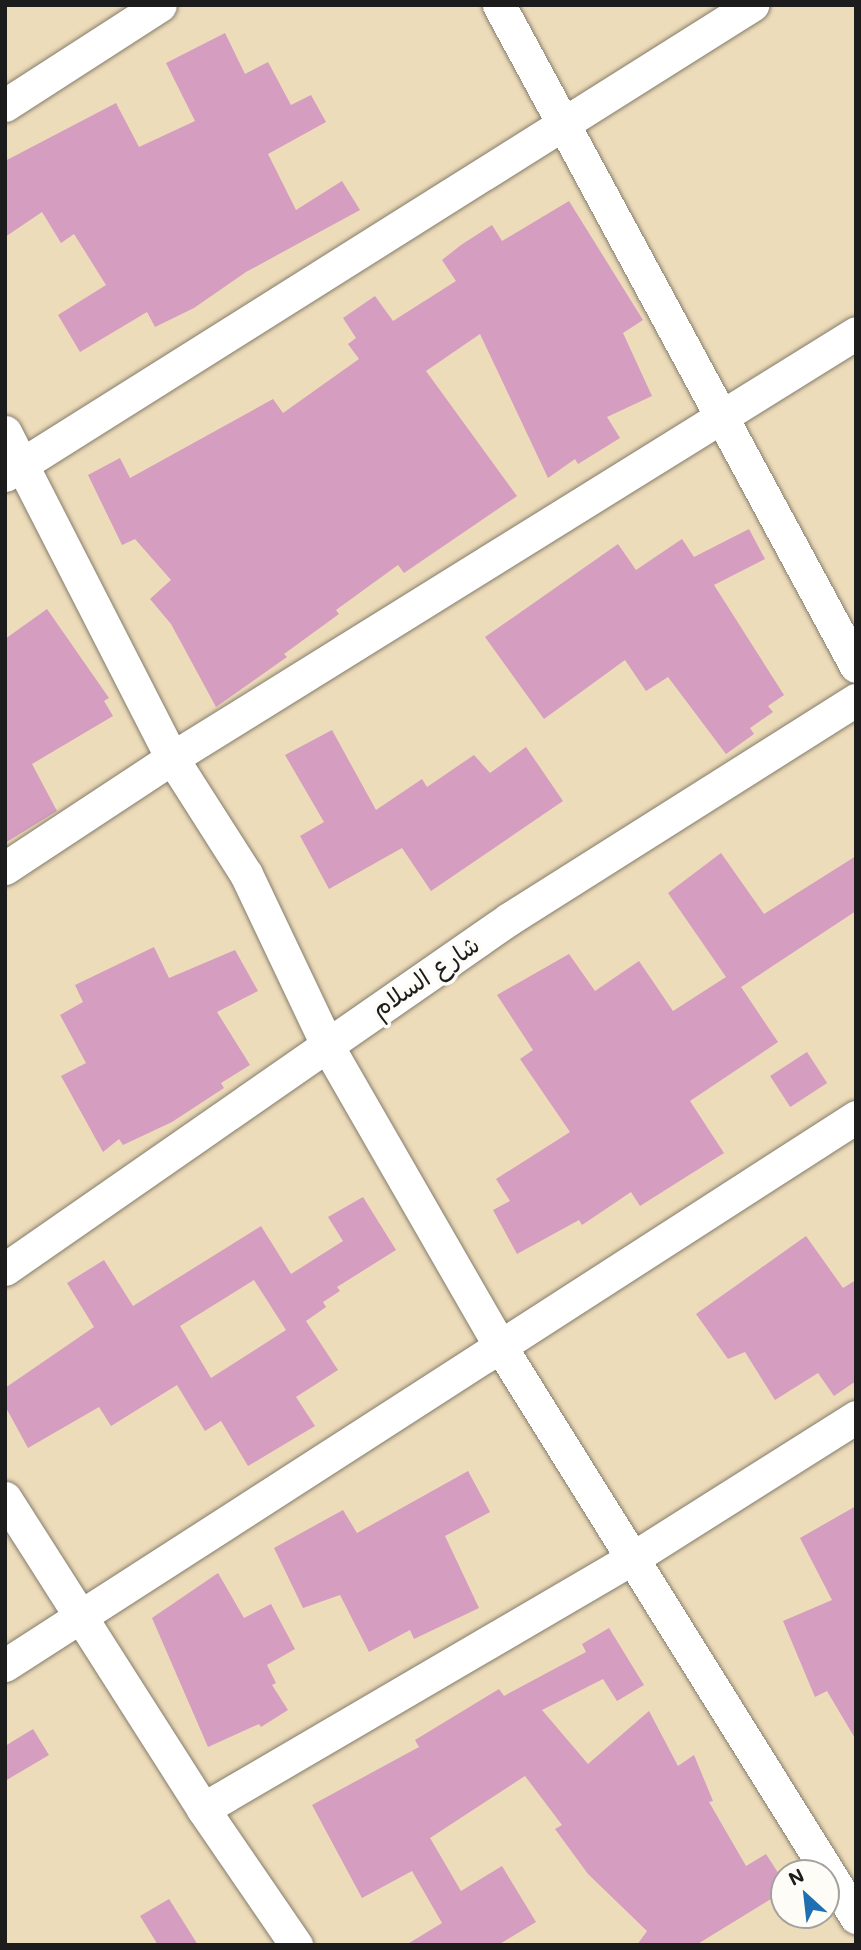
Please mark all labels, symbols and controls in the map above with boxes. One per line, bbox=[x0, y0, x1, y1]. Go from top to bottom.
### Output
street label: شارع السلام bbox=[366, 929, 484, 1023]
north arrow bbox=[770, 1859, 840, 1929]
text: N bbox=[784, 1862, 808, 1891]

